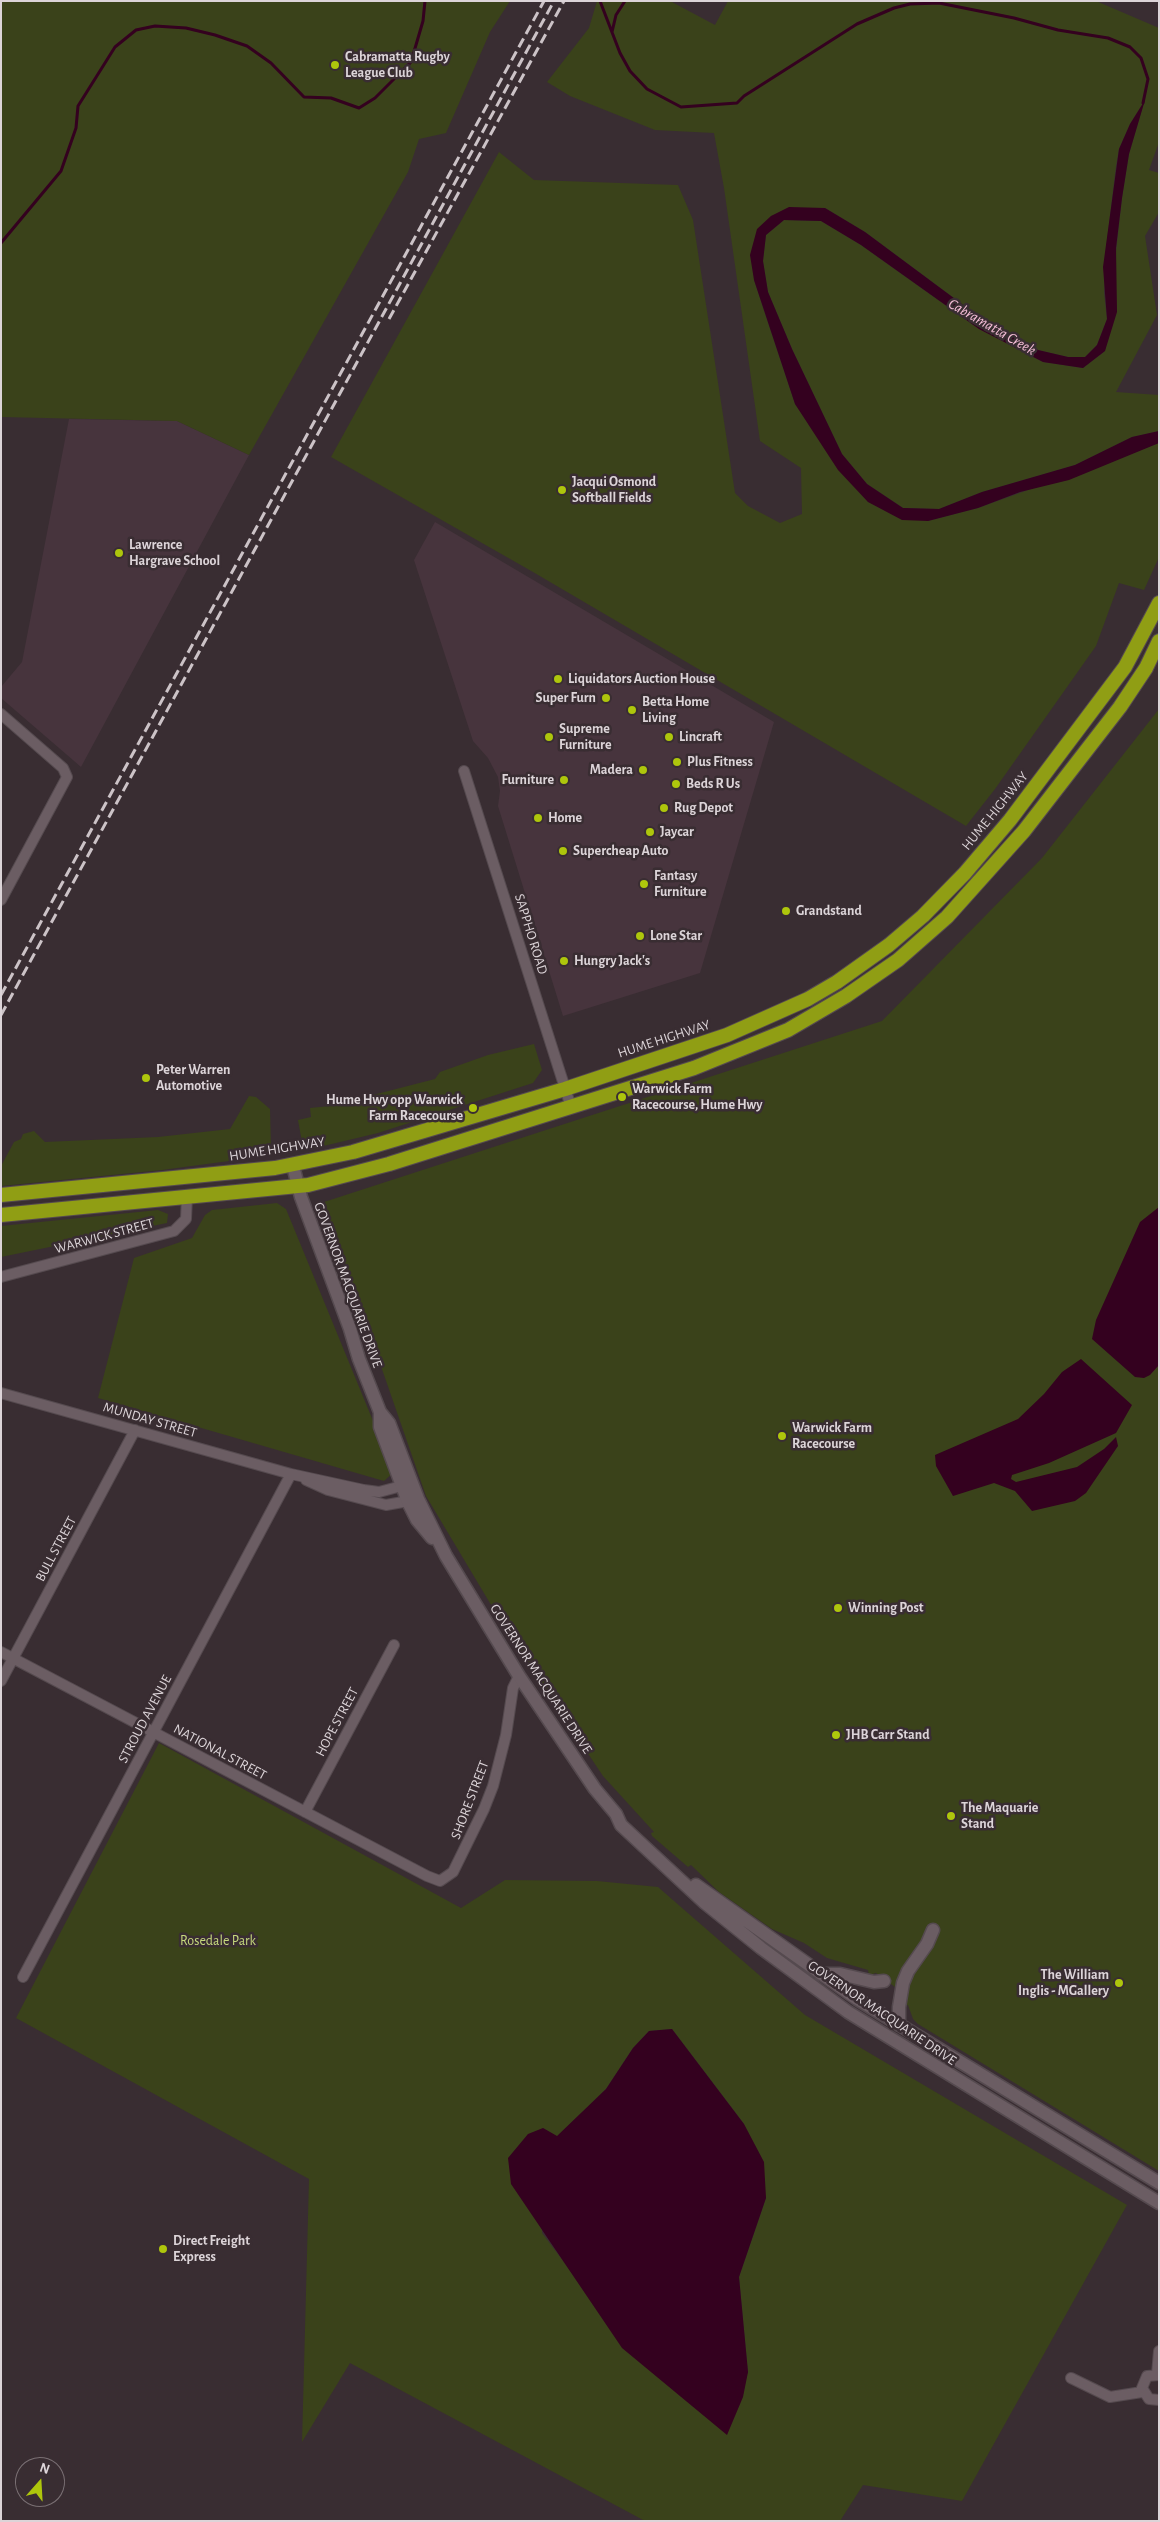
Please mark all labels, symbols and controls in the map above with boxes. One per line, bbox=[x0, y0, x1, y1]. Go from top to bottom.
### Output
place label: Cabramatta Rugby League Club bbox=[345, 49, 450, 82]
marker: Cabramatta Rugby League Club bbox=[329, 59, 341, 71]
water label: Cabramatta Creek bbox=[945, 295, 1039, 359]
place label: Jacqui Osmond Softball Fields bbox=[572, 474, 656, 507]
marker: Jacqui Osmond Softball Fields bbox=[556, 484, 568, 496]
place label: Lawrence Hargrave School bbox=[129, 537, 220, 570]
marker: Lawrence Hargrave School bbox=[113, 547, 125, 559]
place label: Liquidators Auction House bbox=[568, 671, 715, 687]
marker: Liquidators Auction House bbox=[552, 673, 564, 685]
place label: Super Furn bbox=[535, 690, 596, 706]
marker: Super Furn bbox=[600, 692, 612, 704]
place label: Betta Home Living bbox=[642, 694, 709, 726]
marker: Betta Home Living bbox=[626, 704, 638, 716]
place label: Supreme Furniture bbox=[559, 721, 611, 754]
place label: Lincraft bbox=[679, 729, 722, 745]
marker: Supreme Furniture bbox=[543, 731, 555, 743]
marker: Lincraft bbox=[663, 731, 675, 743]
place label: Plus Fitness bbox=[687, 754, 753, 770]
marker: Plus Fitness bbox=[671, 756, 683, 768]
place label: Madera bbox=[590, 762, 633, 778]
marker: Madera bbox=[637, 764, 649, 776]
street label: HUME HIGHWAY bbox=[958, 768, 1032, 854]
place label: Furniture bbox=[502, 772, 554, 788]
marker: Furniture bbox=[558, 774, 570, 786]
place label: Beds R Us bbox=[686, 776, 740, 792]
marker: Beds R Us bbox=[670, 778, 682, 790]
place label: Rug Depot bbox=[674, 800, 733, 816]
marker: Rug Depot bbox=[658, 802, 670, 814]
place label: Home bbox=[548, 810, 582, 826]
marker: Home bbox=[532, 812, 544, 824]
place label: Jaycar bbox=[660, 824, 694, 840]
marker: Jaycar bbox=[644, 826, 656, 838]
place label: Supercheap Auto bbox=[573, 843, 668, 859]
marker: Supercheap Auto bbox=[557, 845, 569, 857]
place label: Fantasy Furniture bbox=[654, 868, 706, 900]
marker: Fantasy Furniture bbox=[638, 878, 650, 890]
street label: SAPPHO ROAD bbox=[511, 892, 551, 976]
place label: Grandstand bbox=[796, 903, 862, 919]
marker: Grandstand bbox=[780, 905, 792, 917]
place label: Lone Star bbox=[650, 928, 702, 944]
marker: Lone Star bbox=[634, 930, 646, 942]
place label: Hungry Jack's bbox=[574, 953, 650, 969]
marker: Hungry Jack's bbox=[558, 955, 570, 967]
street label: HUME HIGHWAY bbox=[616, 1016, 712, 1062]
place label: Peter Warren Automotive bbox=[156, 1062, 230, 1094]
marker: Peter Warren Automotive bbox=[140, 1072, 152, 1084]
place label: Warwick Farm Racecourse, Hume Hwy bbox=[632, 1081, 763, 1114]
marker: Warwick Farm Racecourse, Hume Hwy bbox=[616, 1091, 628, 1103]
place label: Hume Hwy opp Warwick Farm Racecourse bbox=[326, 1092, 463, 1124]
marker: Hume Hwy opp Warwick Farm Racecourse bbox=[467, 1102, 479, 1114]
street label: HUME HIGHWAY bbox=[228, 1133, 326, 1165]
street label: GOVERNOR MACQUARIE DRIVE bbox=[310, 1200, 386, 1370]
street label: WARWICK STREET bbox=[52, 1215, 156, 1257]
street label: MUNDAY STREET bbox=[101, 1399, 199, 1441]
place label: Warwick Farm Racecourse bbox=[792, 1420, 872, 1452]
marker: Warwick Farm Racecourse bbox=[776, 1430, 788, 1442]
street label: BULL STREET bbox=[32, 1513, 80, 1585]
place label: Winning Post bbox=[848, 1600, 924, 1616]
street label: GOVERNOR MACQUARIE DRIVE bbox=[486, 1601, 596, 1757]
marker: Winning Post bbox=[832, 1602, 844, 1614]
street label: STROUD AVENUE bbox=[115, 1672, 175, 1766]
street label: HOPE STREET bbox=[312, 1685, 362, 1759]
street label: NATIONAL STREET bbox=[170, 1720, 270, 1784]
place label: JHB Carr Stand bbox=[846, 1727, 930, 1743]
marker: JHB Carr Stand bbox=[830, 1729, 842, 1741]
street label: SHORE STREET bbox=[447, 1758, 493, 1842]
place label: The Maquarie Stand bbox=[961, 1800, 1038, 1832]
marker: The Maquarie Stand bbox=[945, 1810, 957, 1822]
park label: Rosedale Park bbox=[180, 1933, 256, 1949]
street label: GOVERNOR MACQUARIE DRIVE bbox=[805, 1957, 959, 2069]
place label: The William Inglis - MGallery bbox=[1018, 1967, 1109, 2000]
marker: The William Inglis - MGallery bbox=[1113, 1977, 1125, 1989]
place label: Direct Freight Express bbox=[173, 2233, 250, 2266]
marker: Direct Freight Express bbox=[157, 2243, 169, 2255]
north arrow bbox=[15, 2457, 65, 2507]
text: N bbox=[38, 2461, 51, 2477]

